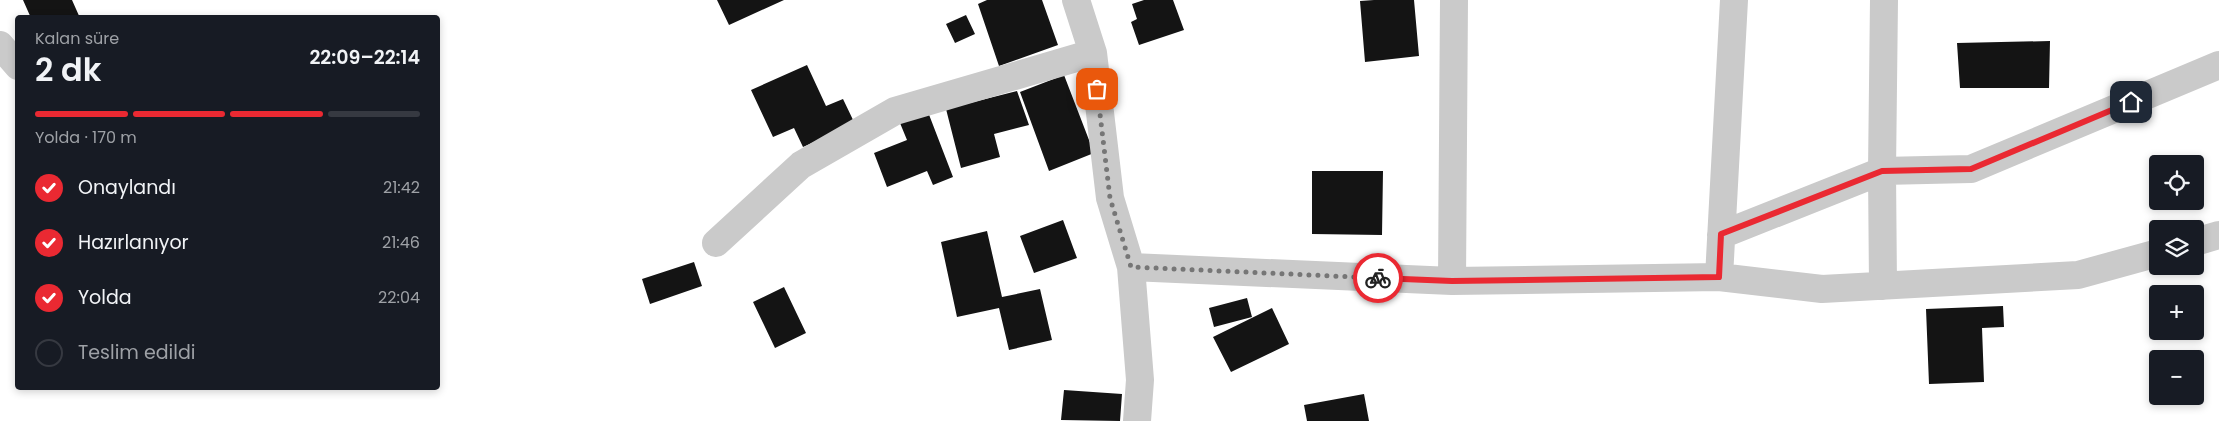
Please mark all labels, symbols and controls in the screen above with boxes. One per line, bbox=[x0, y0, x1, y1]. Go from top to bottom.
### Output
text: Kalan süre bbox=[35, 27, 119, 50]
text: 22:09–22:14 bbox=[309, 44, 420, 71]
text: 2 dk bbox=[35, 47, 101, 92]
pin bbox=[1076, 68, 1118, 110]
icon: bag bbox=[1083, 75, 1111, 103]
pin bbox=[2110, 81, 2152, 123]
icon: home bbox=[2117, 88, 2145, 116]
text: Yolda · 170 m bbox=[35, 126, 137, 149]
map controls bbox=[2149, 155, 2204, 405]
button: locate bbox=[2149, 155, 2204, 210]
icon: check bbox=[35, 174, 63, 202]
text: Onaylandı bbox=[78, 174, 176, 201]
text: 21:42 bbox=[383, 176, 420, 199]
button: layers bbox=[2149, 220, 2204, 275]
icon: check bbox=[35, 229, 63, 257]
text: Hazırlanıyor bbox=[78, 229, 189, 256]
text: 21:46 bbox=[382, 231, 420, 254]
courier bbox=[1353, 253, 1403, 303]
icon: bike bbox=[1364, 264, 1392, 292]
icon: check bbox=[35, 284, 63, 312]
text: Yolda bbox=[78, 284, 132, 311]
button: + bbox=[2149, 285, 2204, 340]
text: 22:04 bbox=[378, 286, 420, 309]
text: Teslim edildi bbox=[78, 339, 195, 366]
button: − bbox=[2149, 350, 2204, 405]

